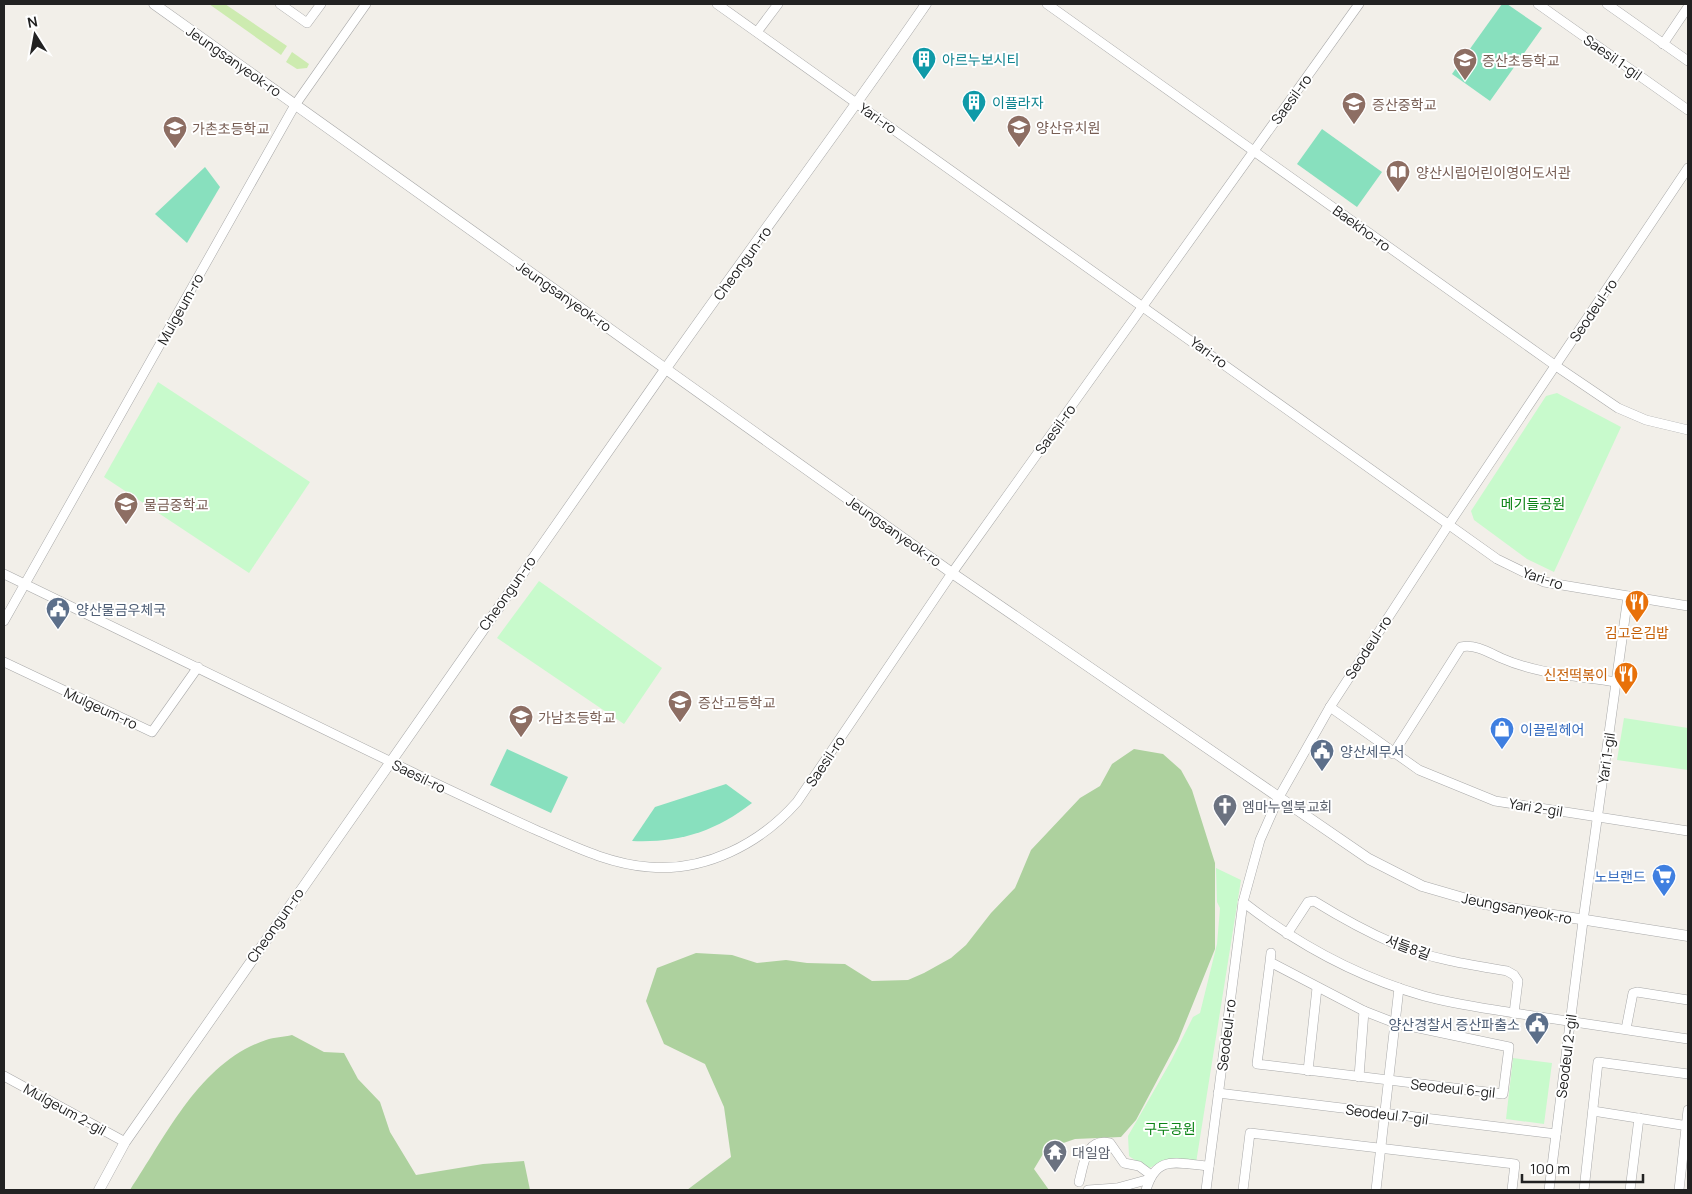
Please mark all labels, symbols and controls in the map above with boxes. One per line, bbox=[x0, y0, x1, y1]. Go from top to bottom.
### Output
north arrow bbox=[10, 10, 60, 60]
text: N bbox=[26, 11, 39, 32]
street label: Jeungsanyeok-ro bbox=[183, 21, 285, 101]
street label: Saesil 1-gil bbox=[1580, 30, 1646, 84]
building icon: 아르누보시티 bbox=[911, 46, 937, 80]
school or university icon: 증산초등학교 bbox=[1452, 47, 1478, 81]
place label: 아르누보시티 bbox=[942, 50, 1019, 69]
place label: 증산초등학교 bbox=[1482, 51, 1559, 70]
street label: Saesil-ro bbox=[1266, 70, 1316, 128]
building icon: 이플라자 bbox=[961, 89, 987, 123]
school or university icon: 증산중학교 bbox=[1341, 91, 1367, 125]
place label: 이플라자 bbox=[992, 93, 1044, 112]
place label: 증산중학교 bbox=[1372, 95, 1437, 114]
street label: Yari-ro bbox=[855, 98, 901, 138]
school or university icon: 양산유치원 bbox=[1006, 114, 1032, 148]
school or university icon: 가촌초등학교 bbox=[162, 115, 188, 149]
place label: 양산유치원 bbox=[1036, 118, 1100, 137]
place label: 가촌초등학교 bbox=[192, 119, 269, 138]
library icon: 양산시립어린이영어도서관 bbox=[1385, 159, 1411, 193]
place label: 양산시립어린이영어도서관 bbox=[1416, 163, 1571, 182]
street label: Baekho-ro bbox=[1329, 201, 1395, 255]
street label: Cheongun-ro bbox=[709, 222, 775, 304]
street label: Jeungsanyeok-ro bbox=[513, 256, 615, 336]
street label: Mulgeum-ro bbox=[153, 270, 207, 348]
street label: Seodeul-ro bbox=[1565, 275, 1621, 345]
street label: Yari-ro bbox=[1186, 332, 1232, 372]
street label: Saesil-ro bbox=[1030, 400, 1080, 458]
school or university icon: 물금중학교 bbox=[113, 491, 139, 525]
street label: Jeungsanyeok-ro bbox=[843, 491, 945, 571]
park label: 메기들공원 bbox=[1501, 494, 1565, 513]
place label: 물금중학교 bbox=[144, 495, 209, 514]
street label: Cheongun-ro bbox=[474, 552, 540, 634]
street label: Yari-ro bbox=[1520, 563, 1566, 593]
restaurant icon: 김고은김밥 bbox=[1624, 589, 1650, 623]
public building icon: 양산물금우체국 bbox=[45, 596, 71, 630]
place label: 양산물금우체국 bbox=[76, 600, 166, 619]
street label: Seodeul-ro bbox=[1340, 612, 1396, 682]
place label: 김고은김밥 bbox=[1605, 623, 1669, 642]
restaurant icon: 신전떡볶이 bbox=[1613, 661, 1639, 695]
place label: 신전떡볶이 bbox=[1544, 665, 1608, 684]
street label: Mulgeum-ro bbox=[61, 683, 141, 733]
school or university icon: 증산고등학교 bbox=[667, 689, 693, 723]
place label: 증산고등학교 bbox=[698, 693, 775, 712]
school or university icon: 가남초등학교 bbox=[508, 704, 534, 738]
place label: 가남초등학교 bbox=[538, 708, 615, 727]
shop icon: 이끌림헤어 bbox=[1489, 716, 1515, 750]
place label: 이끌림헤어 bbox=[1520, 720, 1584, 739]
street label: Yari 1-gil bbox=[1593, 731, 1619, 785]
street label: Saesil-ro bbox=[801, 732, 849, 790]
public building icon: 양산세무서 bbox=[1309, 738, 1335, 772]
place label: 양산세무서 bbox=[1340, 742, 1404, 761]
street label: Saesil-ro bbox=[389, 755, 449, 797]
church icon: 엠마누엘북교회 bbox=[1212, 793, 1238, 827]
street label: Yari 2-gil bbox=[1508, 793, 1564, 821]
place label: 엠마누엘북교회 bbox=[1242, 797, 1332, 816]
supermarket icon: 노브랜드 bbox=[1651, 863, 1677, 897]
place label: 노브랜드 bbox=[1594, 867, 1646, 886]
street label: Cheongun-ro bbox=[242, 884, 308, 966]
street label: Jeungsanyeok-ro bbox=[1460, 888, 1574, 928]
street label: 서들8길 bbox=[1383, 930, 1433, 964]
street label: Seodeul-ro bbox=[1212, 998, 1240, 1072]
public building icon: 양산경찰서 증산파출소 bbox=[1524, 1011, 1550, 1045]
street label: Seodeul 2-gil bbox=[1551, 1013, 1581, 1099]
place label: 양산경찰서 증산파출소 bbox=[1388, 1015, 1520, 1034]
street label: Seodeul 6-gil bbox=[1410, 1074, 1496, 1102]
street label: Mulgeum 2-gil bbox=[20, 1079, 110, 1139]
street label: Seodeul 7-gil bbox=[1344, 1099, 1430, 1129]
park label: 구두공원 bbox=[1144, 1119, 1196, 1138]
temple icon: 대일암 bbox=[1042, 1139, 1068, 1173]
place label: 대일암 bbox=[1072, 1143, 1111, 1162]
scale bar bbox=[1522, 1152, 1643, 1184]
text: 100 m bbox=[1530, 1158, 1570, 1179]

